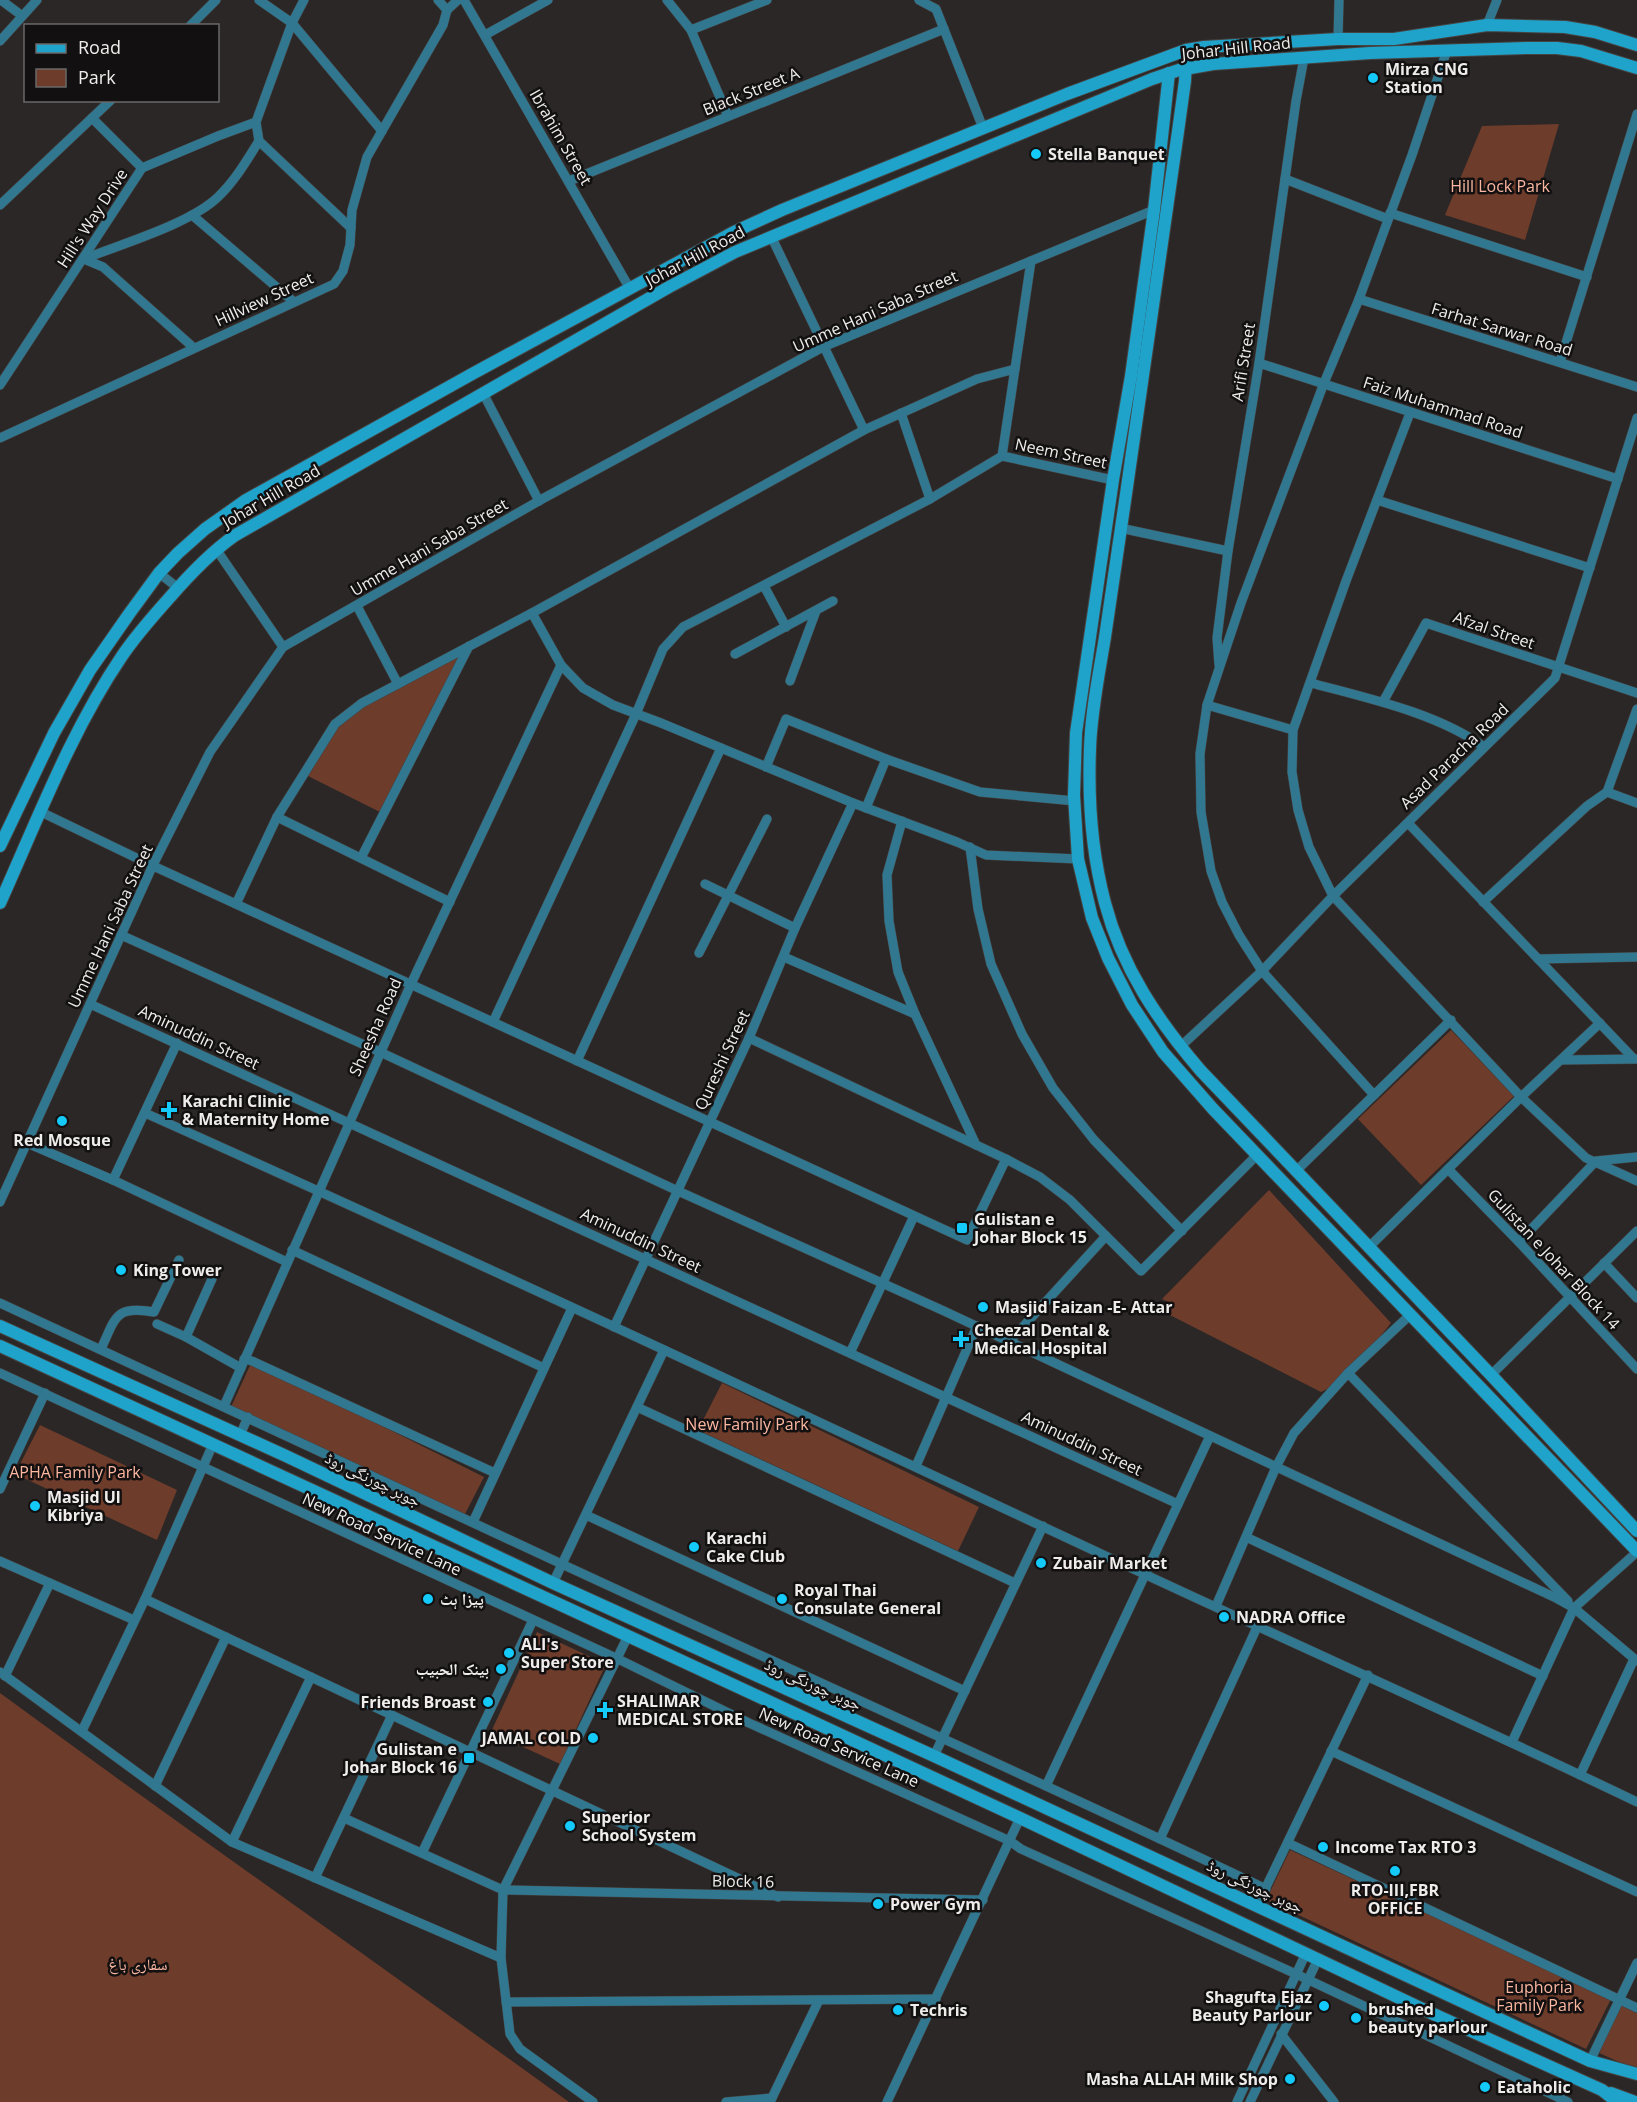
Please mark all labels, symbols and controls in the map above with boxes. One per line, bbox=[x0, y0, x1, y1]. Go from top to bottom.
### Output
legend bbox=[24, 24, 219, 102]
street label: Johar Hill Road bbox=[1178, 31, 1292, 65]
text: Road bbox=[78, 35, 121, 59]
place label: Mirza CNG Station bbox=[1385, 58, 1469, 98]
street label: Black Street A bbox=[699, 61, 803, 120]
text: Park bbox=[78, 65, 116, 89]
marker: Mirza CNG Station bbox=[1366, 71, 1380, 85]
street label: Ibrahim Street bbox=[525, 85, 597, 189]
place label: Stella Banquet bbox=[1048, 143, 1165, 165]
marker: Stella Banquet bbox=[1029, 147, 1043, 161]
street label: Hill's Way Drive bbox=[52, 164, 132, 272]
park label: Hill Lock Park bbox=[1450, 175, 1550, 197]
street label: Johar Hill Road bbox=[640, 221, 749, 292]
street label: Umme Hani Saba Street bbox=[789, 265, 961, 357]
street label: Hillview Street bbox=[211, 266, 317, 331]
street label: Farhat Sarwar Road bbox=[1429, 297, 1575, 361]
street label: Arifi Street bbox=[1226, 321, 1260, 403]
street label: Faiz Muhammad Road bbox=[1360, 371, 1526, 443]
street label: Neem Street bbox=[1013, 433, 1109, 474]
street label: Johar Hill Road bbox=[216, 459, 324, 534]
street label: Umme Hani Saba Street bbox=[346, 493, 512, 601]
street label: Afzal Street bbox=[1450, 606, 1538, 654]
street label: Asad Paracha Road bbox=[1395, 698, 1513, 814]
street label: Umme Hani Saba Street bbox=[62, 840, 158, 1011]
street label: Sheesha Road bbox=[344, 974, 406, 1080]
street label: Aminuddin Street bbox=[135, 999, 263, 1075]
street label: Qureshi Street bbox=[689, 1006, 755, 1114]
place label: Karachi Clinic & Maternity Home bbox=[182, 1090, 329, 1130]
marker: Karachi Clinic & Maternity Home bbox=[160, 1101, 178, 1119]
marker: Red Mosque bbox=[55, 1114, 69, 1128]
place label: Red Mosque bbox=[13, 1129, 111, 1151]
street label: Gulistan e Johar Block 14 bbox=[1483, 1184, 1625, 1334]
street label: Aminuddin Street bbox=[577, 1202, 705, 1278]
place label: Gulistan e Johar Block 15 bbox=[972, 1208, 1087, 1248]
marker: Gulistan e Johar Block 15 bbox=[955, 1221, 969, 1235]
place label: King Tower bbox=[133, 1259, 222, 1281]
marker: King Tower bbox=[114, 1263, 128, 1277]
place label: Masjid Faizan -E- Attar bbox=[995, 1296, 1173, 1318]
marker: Masjid Faizan -E- Attar bbox=[976, 1300, 990, 1314]
place label: Cheezal Dental & Medical Hospital bbox=[974, 1319, 1110, 1359]
marker: Cheezal Dental & Medical Hospital bbox=[952, 1330, 970, 1348]
street label: Aminuddin Street bbox=[1018, 1405, 1146, 1481]
park label: New Family Park bbox=[685, 1413, 809, 1435]
street label: جوہر چورنگی روڈ bbox=[322, 1446, 424, 1512]
park label: APHA Family Park bbox=[9, 1461, 141, 1483]
place label: Masjid Ul Kibriya bbox=[47, 1486, 121, 1526]
street label: New Road Service Lane bbox=[299, 1487, 465, 1581]
marker: Masjid Ul Kibriya bbox=[28, 1499, 42, 1513]
place label: Karachi Cake Club bbox=[706, 1527, 785, 1567]
marker: Karachi Cake Club bbox=[687, 1540, 701, 1554]
place label: Zubair Market bbox=[1053, 1552, 1167, 1574]
marker: Zubair Market bbox=[1034, 1556, 1048, 1570]
place label: Royal Thai Consulate General bbox=[794, 1579, 941, 1619]
place label: پیزا ہٹ bbox=[440, 1588, 484, 1610]
marker: پیزا ہٹ bbox=[421, 1592, 435, 1606]
marker: Royal Thai Consulate General bbox=[775, 1592, 789, 1606]
place label: NADRA Office bbox=[1236, 1606, 1345, 1628]
marker: NADRA Office bbox=[1217, 1610, 1231, 1624]
place label: ALI's Super Store bbox=[521, 1633, 614, 1673]
marker: ALI's Super Store bbox=[502, 1646, 516, 1660]
street label: جوہر چورنگی روڈ bbox=[761, 1653, 865, 1715]
place label: بينک الحبيب bbox=[416, 1658, 489, 1680]
marker: بينک الحبيب bbox=[494, 1662, 508, 1676]
place label: SHALIMAR MEDICAL STORE bbox=[617, 1690, 743, 1730]
place label: Friends Broast bbox=[360, 1691, 476, 1713]
marker: Friends Broast bbox=[481, 1695, 495, 1709]
street label: New Road Service Lane bbox=[755, 1702, 923, 1792]
marker: SHALIMAR MEDICAL STORE bbox=[598, 1703, 612, 1717]
place label: JAMAL COLD bbox=[480, 1727, 581, 1749]
marker: JAMAL COLD bbox=[586, 1731, 600, 1745]
place label: Gulistan e Johar Block 16 bbox=[342, 1738, 457, 1778]
marker: Gulistan e Johar Block 16 bbox=[462, 1751, 476, 1765]
place label: Superior School System bbox=[582, 1806, 696, 1846]
marker: Superior School System bbox=[563, 1819, 577, 1833]
place label: Income Tax RTO 3 bbox=[1335, 1836, 1476, 1858]
marker: Income Tax RTO 3 bbox=[1316, 1840, 1330, 1854]
street label: جوہر چورنگی روڈ bbox=[1203, 1854, 1307, 1918]
marker: RTO-III,FBR OFFICE bbox=[1388, 1864, 1402, 1878]
street label: Block 16 bbox=[712, 1869, 774, 1893]
place label: RTO-III,FBR OFFICE bbox=[1351, 1879, 1440, 1919]
place label: Power Gym bbox=[890, 1893, 981, 1915]
marker: Power Gym bbox=[871, 1897, 885, 1911]
park label: سفاری باغ bbox=[108, 1953, 168, 1975]
park label: Euphoria Family Park bbox=[1496, 1976, 1582, 2016]
place label: Shagufta Ejaz Beauty Parlour bbox=[1192, 1986, 1312, 2026]
place label: brushed beauty parlour bbox=[1368, 1998, 1488, 2038]
place label: Techris bbox=[910, 1999, 968, 2021]
marker: Shagufta Ejaz Beauty Parlour bbox=[1317, 1999, 1331, 2013]
marker: Techris bbox=[891, 2003, 905, 2017]
marker: brushed beauty parlour bbox=[1349, 2011, 1363, 2025]
place label: Masha ALLAH Milk Shop bbox=[1086, 2068, 1278, 2090]
marker: Masha ALLAH Milk Shop bbox=[1283, 2072, 1297, 2086]
place label: Eataholic bbox=[1497, 2076, 1571, 2098]
marker: Eataholic bbox=[1478, 2080, 1492, 2094]

